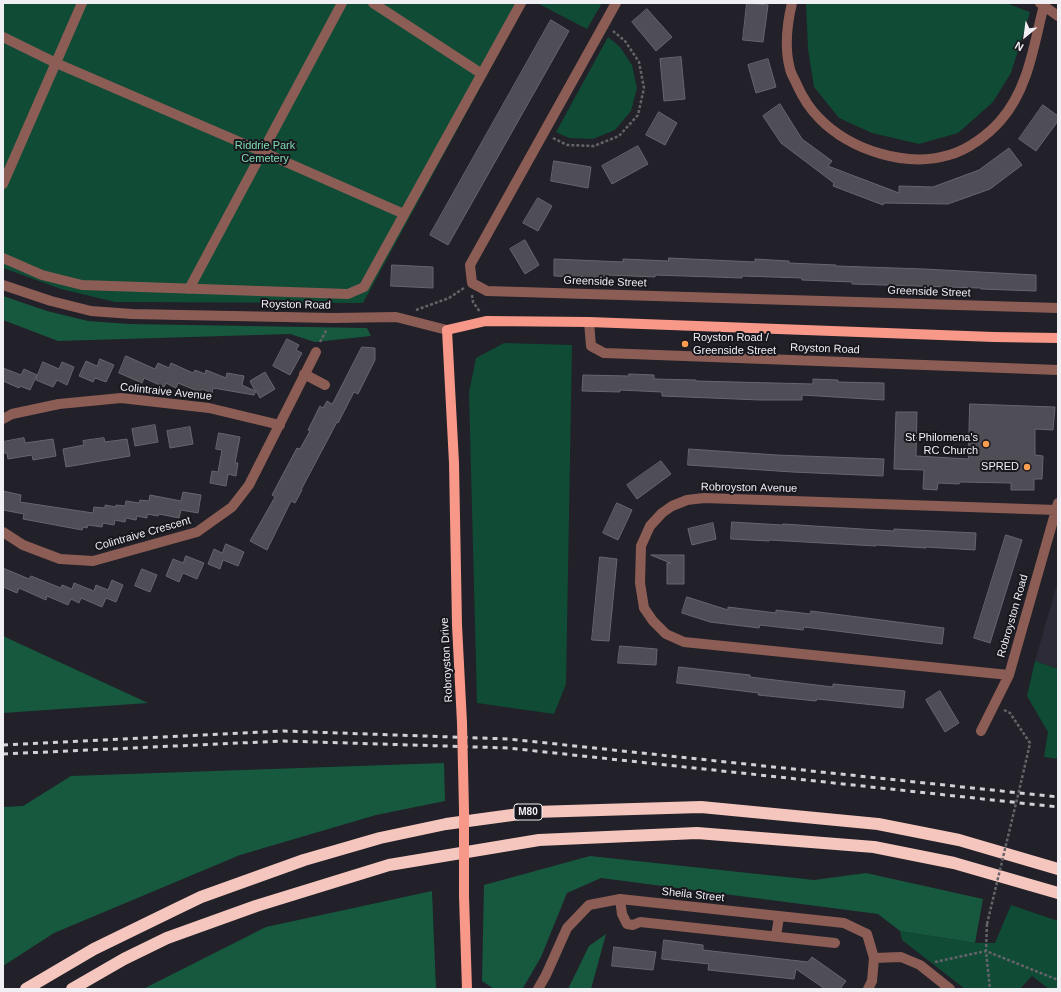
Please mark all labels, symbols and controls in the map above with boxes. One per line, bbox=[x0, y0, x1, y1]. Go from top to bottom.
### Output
north arrow bbox=[1005, 16, 1045, 56]
text: N bbox=[1013, 39, 1026, 54]
park label: Riddrie Park Cemetery bbox=[235, 139, 295, 165]
street label: Greenside Street bbox=[563, 274, 647, 290]
street label: Greenside Street bbox=[887, 284, 971, 300]
street label: Royston Road bbox=[261, 298, 331, 312]
place label: Royston Road / Greenside Street bbox=[693, 331, 776, 357]
marker: Royston Road / Greenside Street bbox=[680, 339, 690, 349]
street label: Royston Road bbox=[790, 341, 860, 357]
street label: Colintraive Avenue bbox=[119, 381, 213, 403]
place label: St Philomena's RC Church bbox=[905, 431, 978, 457]
marker: St Philomena's RC Church bbox=[981, 439, 991, 449]
place label: SPRED bbox=[981, 460, 1019, 474]
marker: SPRED bbox=[1022, 462, 1032, 472]
street label: Robroyston Avenue bbox=[701, 481, 797, 495]
street label: Colintraive Crescent bbox=[94, 514, 192, 554]
street label: Robroyston Road bbox=[995, 573, 1031, 659]
street label: Robroyston Drive bbox=[438, 617, 456, 703]
road number: M80 bbox=[514, 804, 542, 820]
street label: Sheila Street bbox=[661, 885, 725, 905]

